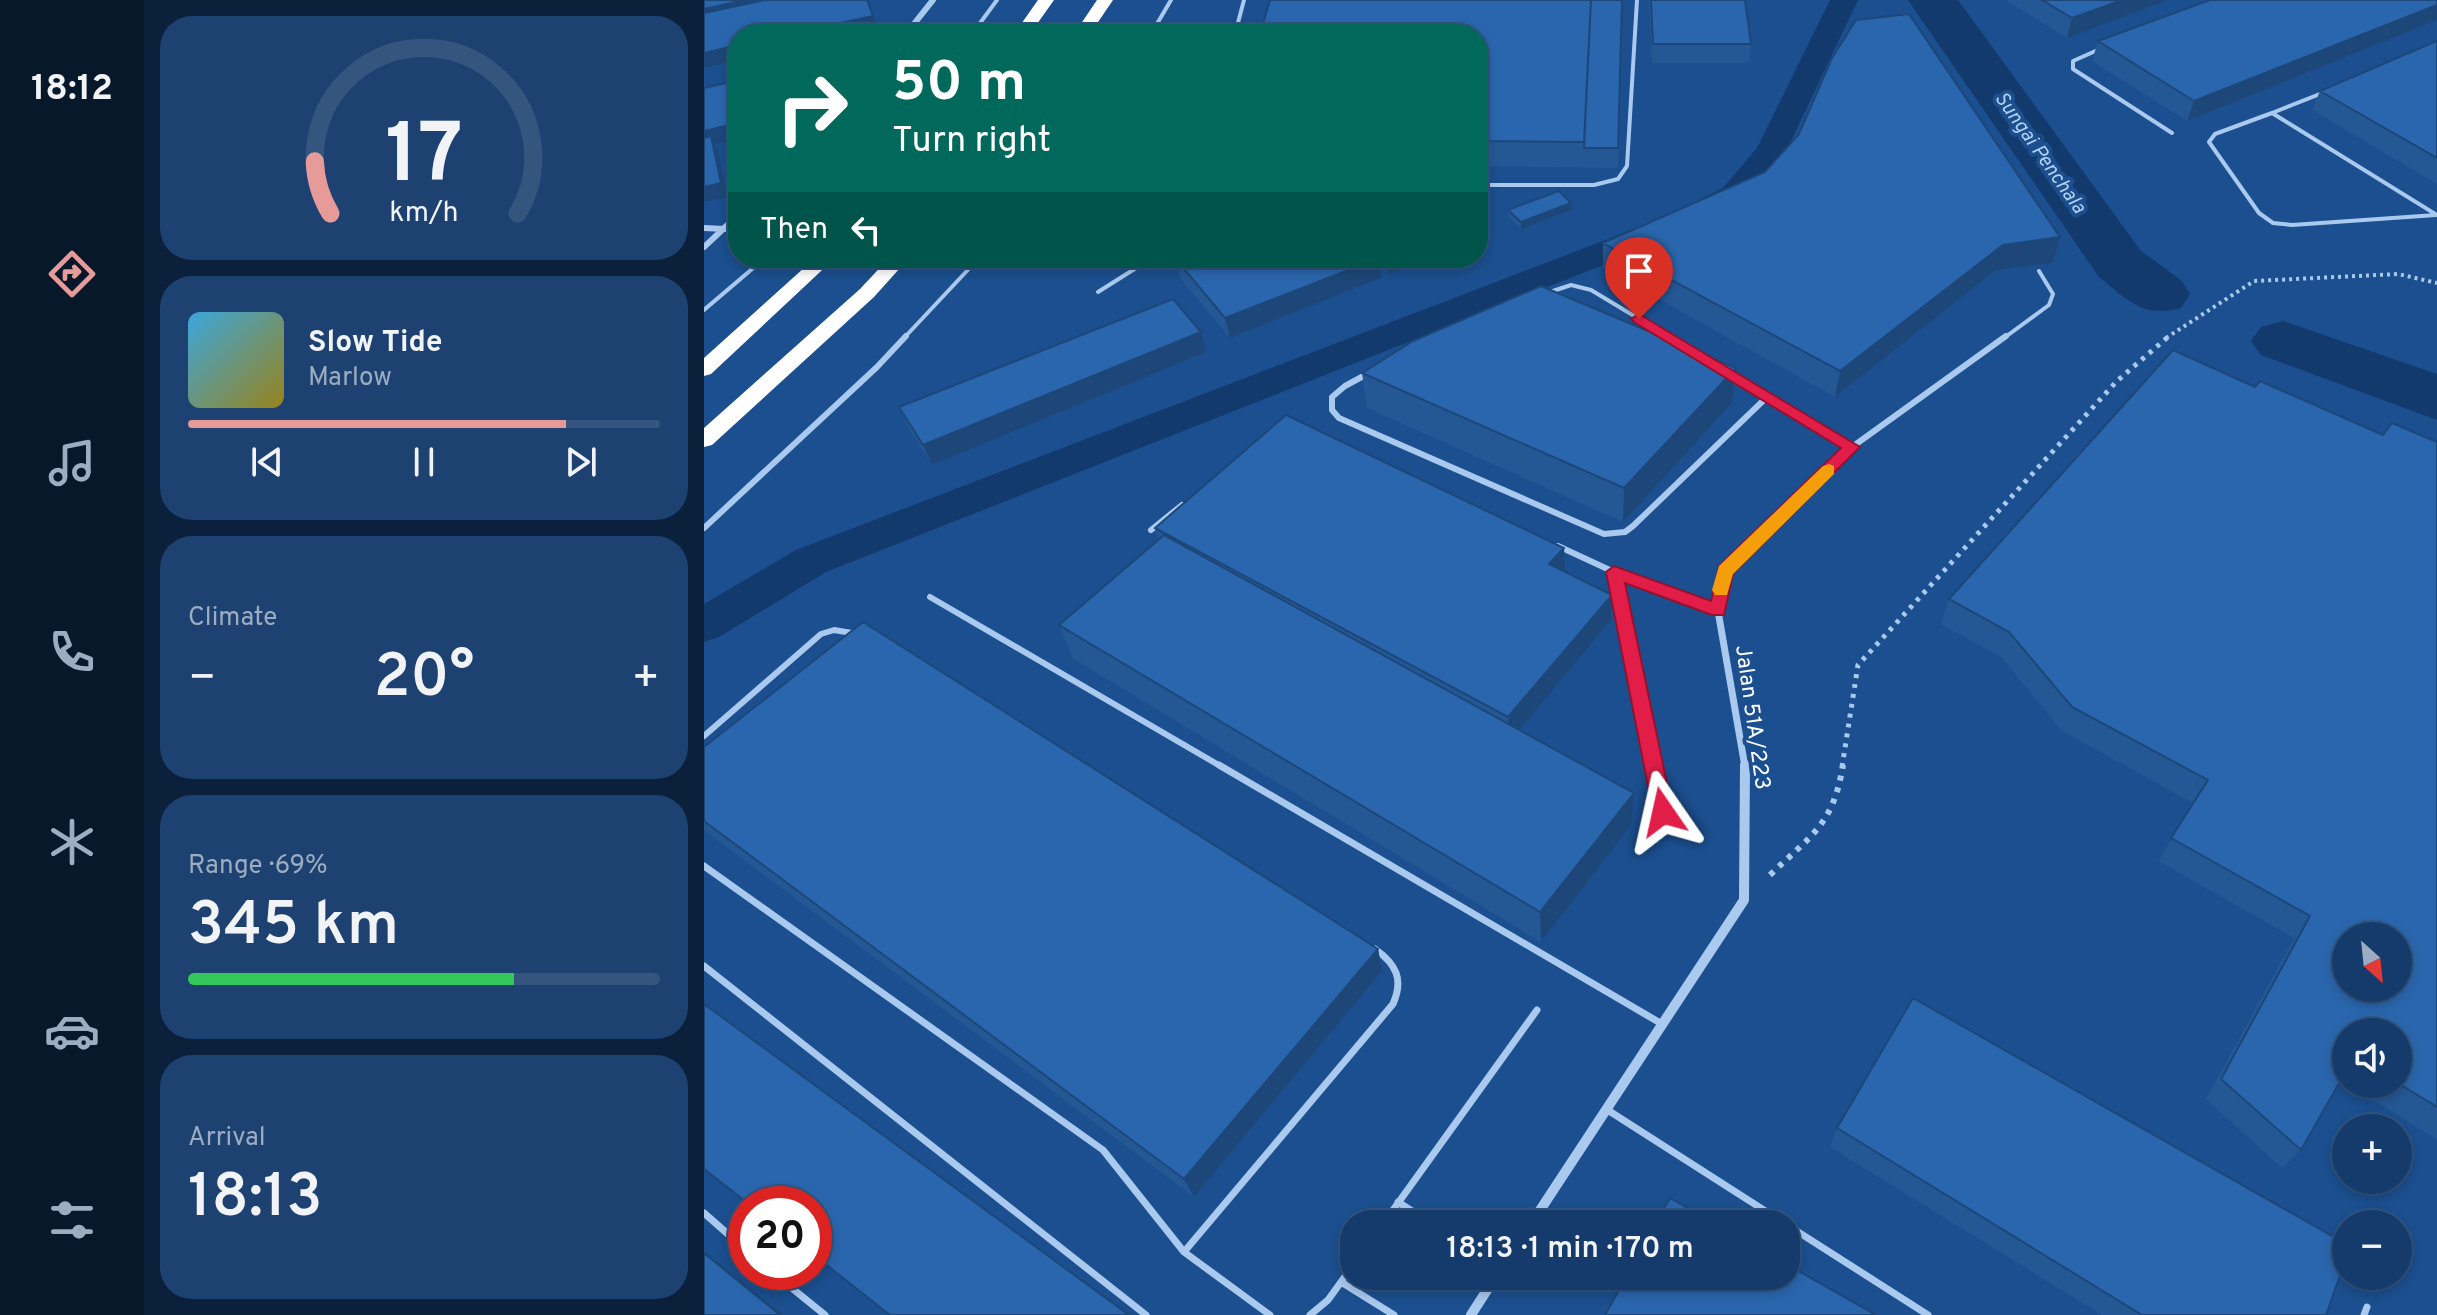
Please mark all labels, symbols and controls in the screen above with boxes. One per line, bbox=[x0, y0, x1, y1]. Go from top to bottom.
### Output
text: 50 m bbox=[892, 50, 1026, 120]
icon: right bbox=[760, 56, 864, 160]
text: 18:12 bbox=[31, 67, 113, 113]
water label: Sungai Penchala bbox=[1988, 87, 2091, 220]
text: 17 bbox=[385, 106, 463, 211]
text: Turn right bbox=[892, 119, 1051, 165]
text: km/h bbox=[389, 196, 459, 232]
icon: left bbox=[844, 208, 888, 252]
text: Then bbox=[760, 212, 828, 249]
pin bbox=[1605, 237, 1673, 319]
icon: directions bbox=[44, 246, 100, 302]
icon: arrive bbox=[1617, 249, 1661, 293]
text: Slow Tide bbox=[308, 325, 442, 362]
text: Marlow bbox=[308, 362, 392, 395]
icon: music bbox=[44, 435, 100, 491]
icon: previous bbox=[245, 440, 289, 484]
icon: pause bbox=[402, 440, 446, 484]
icon: next bbox=[559, 440, 603, 484]
text: Climate bbox=[188, 602, 277, 635]
icon: phone bbox=[44, 624, 100, 680]
text: 20° bbox=[374, 642, 474, 718]
street label: Jalan 51A/223 bbox=[1728, 643, 1775, 791]
text: − bbox=[188, 652, 216, 708]
text: + bbox=[632, 652, 660, 708]
position arrow bbox=[1621, 770, 1705, 854]
icon: climate bbox=[44, 814, 100, 870]
text: Range · 69% bbox=[188, 850, 328, 883]
text: 345 km bbox=[188, 890, 399, 966]
north arrow bbox=[2332, 922, 2412, 1002]
map controls bbox=[2332, 922, 2412, 1290]
icon: car bbox=[44, 1003, 100, 1059]
button: sound bbox=[2332, 1018, 2412, 1098]
button: + bbox=[2332, 1114, 2412, 1194]
text: Arrival bbox=[188, 1122, 266, 1155]
text: 18:13 bbox=[188, 1162, 323, 1238]
speed limit sign: 20 bbox=[728, 1186, 832, 1290]
icon: filters bbox=[44, 1192, 100, 1248]
button: − bbox=[2332, 1210, 2412, 1290]
text: 18:13 · 1 min · 170 m bbox=[1446, 1231, 1694, 1268]

